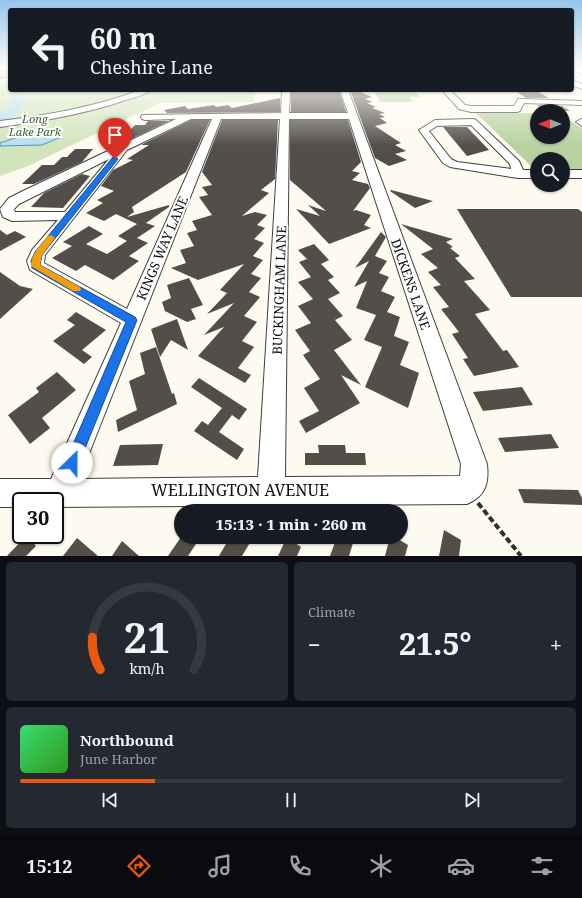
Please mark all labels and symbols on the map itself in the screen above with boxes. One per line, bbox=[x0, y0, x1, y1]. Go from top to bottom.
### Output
north arrow bbox=[530, 104, 570, 144]
park label: Long Lake Park bbox=[8, 111, 62, 139]
pin bbox=[98, 118, 132, 159]
street label: KINGS WAY LANE bbox=[132, 193, 192, 303]
street label: BUCKINGHAM LANE bbox=[268, 225, 290, 355]
street label: DICKENS LANE bbox=[387, 236, 435, 332]
position arrow bbox=[51, 442, 93, 484]
street label: WELLINGTON AVENUE bbox=[151, 479, 329, 501]
speed limit sign: 30 bbox=[12, 492, 64, 544]

